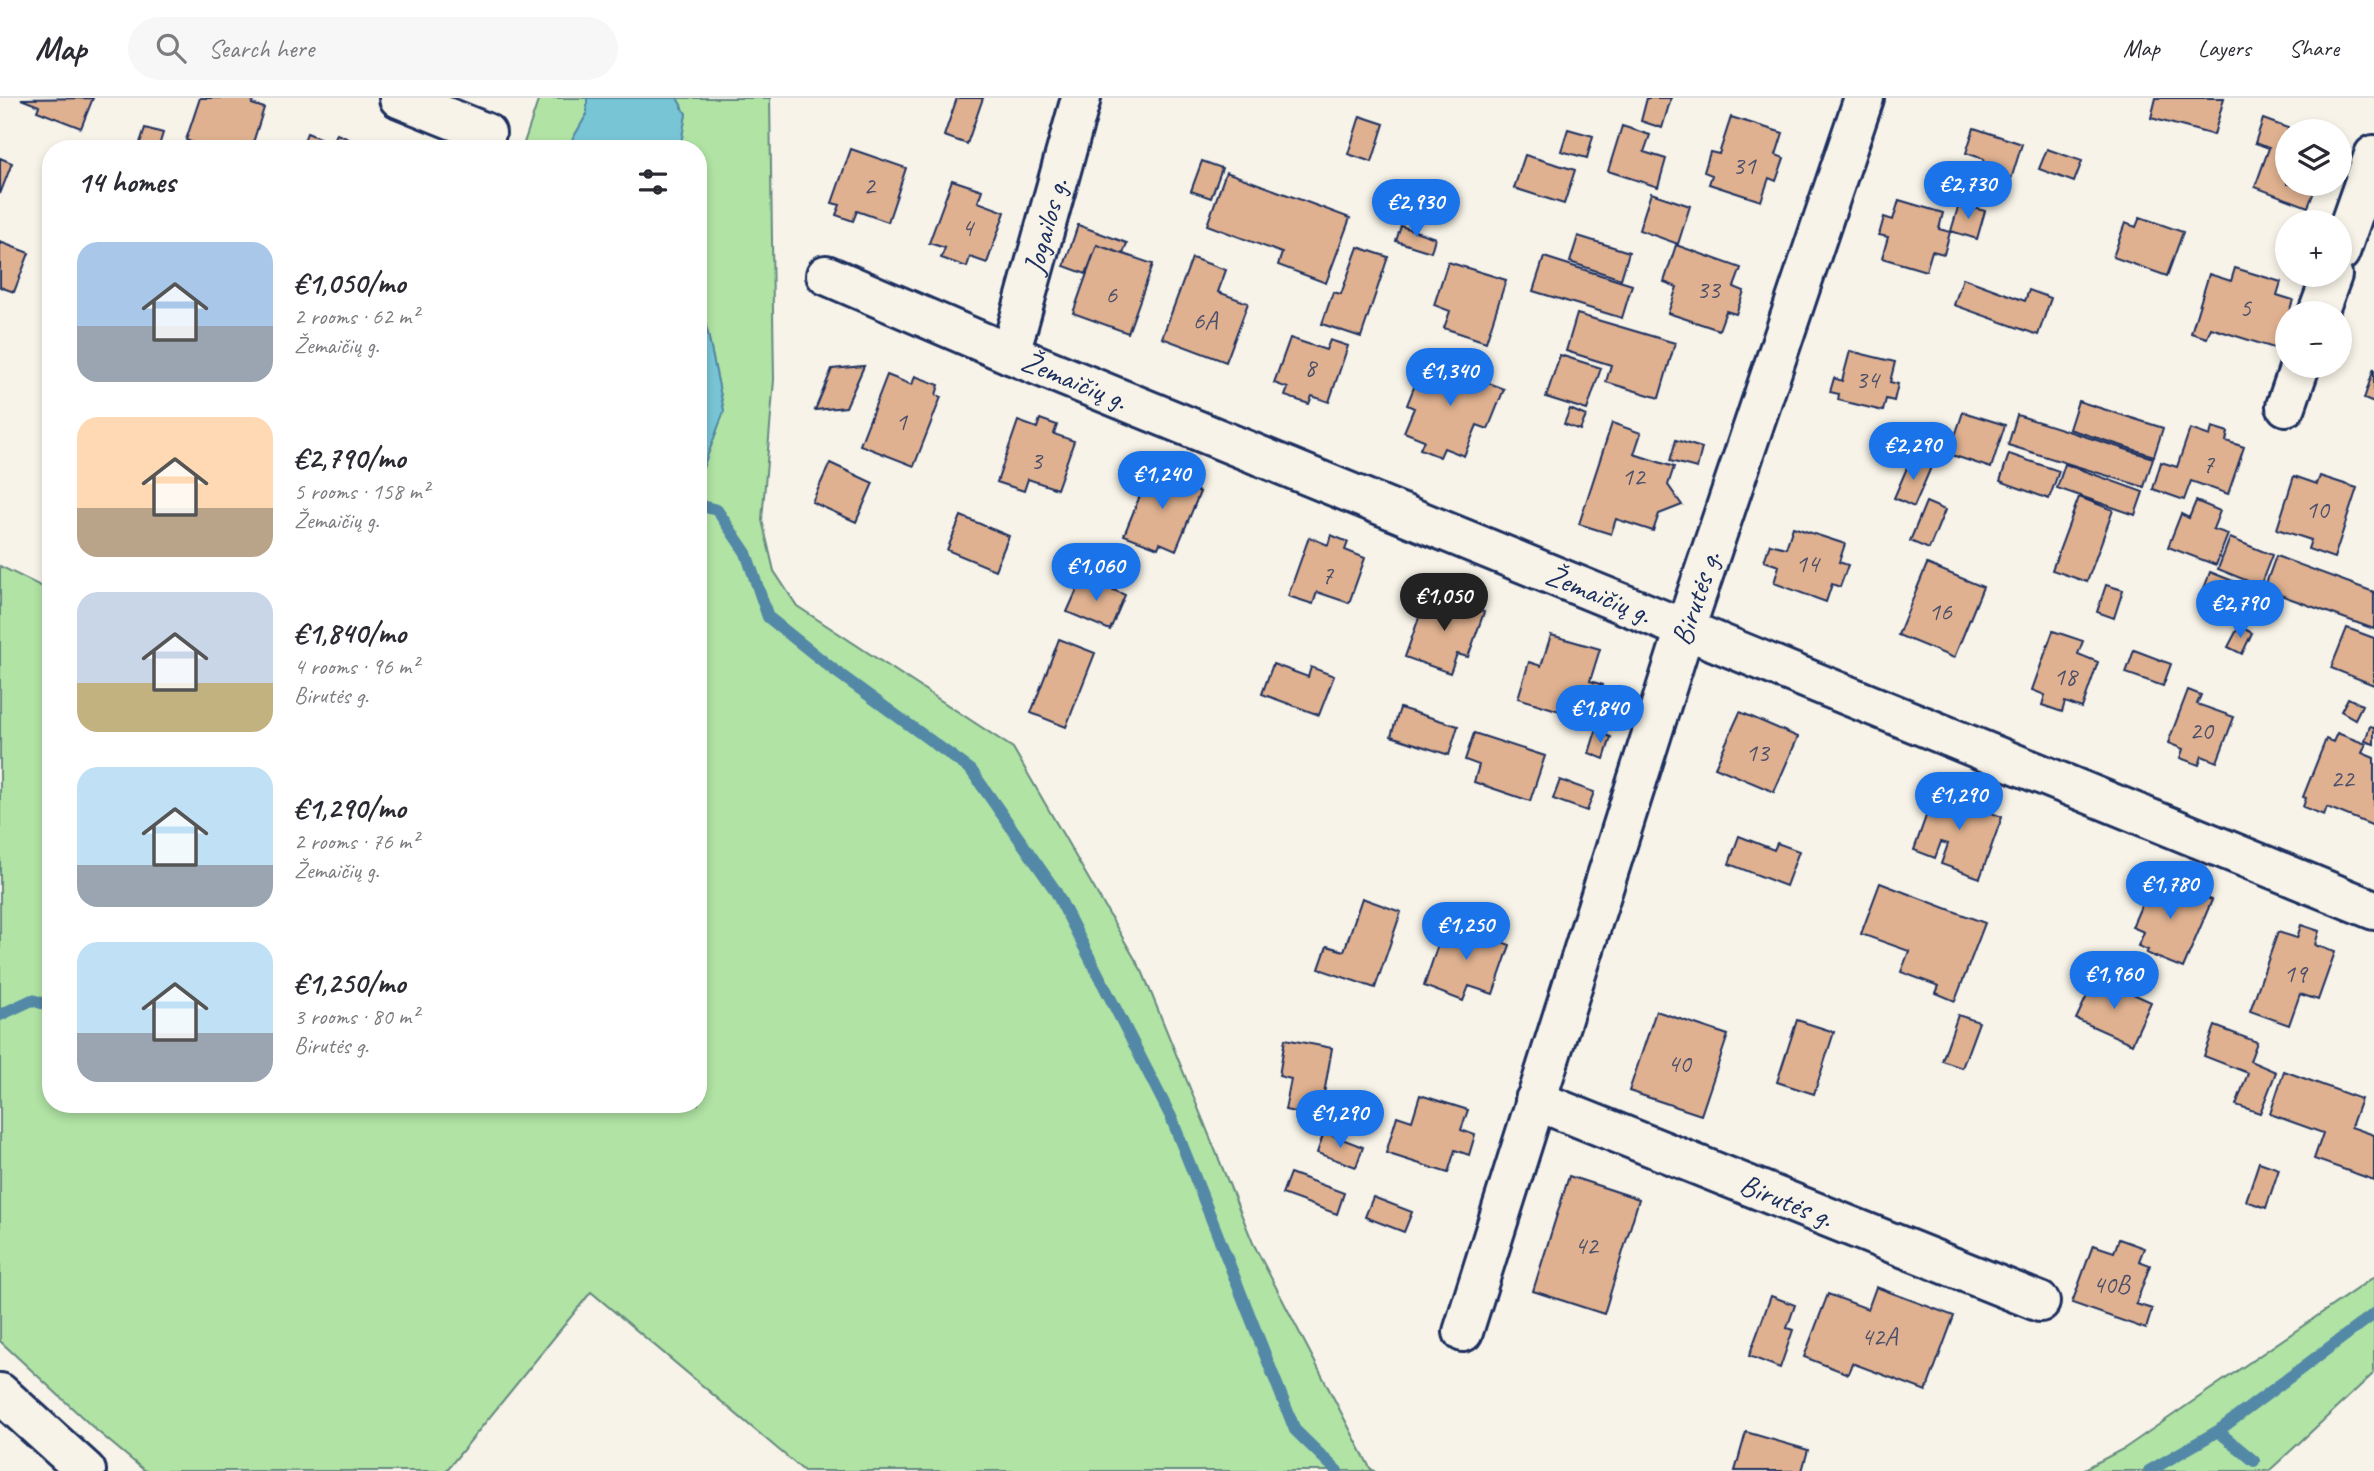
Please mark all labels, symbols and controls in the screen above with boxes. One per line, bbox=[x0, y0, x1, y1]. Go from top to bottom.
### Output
search box bbox=[128, 17, 618, 80]
text: Map bbox=[35, 27, 86, 69]
icon: search bbox=[152, 29, 190, 67]
text: Search here bbox=[208, 32, 314, 65]
text: Map bbox=[2123, 33, 2160, 63]
text: Layers bbox=[2198, 33, 2251, 63]
text: Share bbox=[2289, 33, 2339, 63]
map controls bbox=[2275, 119, 2352, 378]
button: layers bbox=[2275, 119, 2352, 196]
house number: 31 bbox=[1732, 149, 1757, 182]
pin: €2,730 bbox=[1911, 162, 2025, 221]
text: 14 homes bbox=[77, 163, 175, 201]
icon: filters bbox=[634, 163, 672, 201]
house number: 2 bbox=[863, 169, 877, 202]
text: €2,730 bbox=[1940, 169, 1996, 198]
street label: Jogailos g. bbox=[1014, 174, 1077, 280]
pin: €2,930 bbox=[1359, 180, 1473, 239]
text: €2,930 bbox=[1388, 187, 1444, 216]
button: + bbox=[2275, 210, 2352, 287]
house number: 4 bbox=[961, 211, 975, 244]
text: €1,050/mo bbox=[294, 264, 405, 302]
icon: home bbox=[133, 270, 217, 354]
house number: 33 bbox=[1696, 273, 1722, 306]
house number: 6 bbox=[1105, 278, 1118, 311]
house number: 5 bbox=[2239, 291, 2252, 324]
button: − bbox=[2275, 301, 2352, 378]
text: 2 rooms · 62 m² bbox=[294, 302, 418, 331]
house number: 6A bbox=[1193, 304, 1219, 337]
text: Žemaičių g. bbox=[294, 331, 379, 360]
street label: Žemaičių g. bbox=[1016, 342, 1133, 419]
pin: €1,340 bbox=[1393, 348, 1507, 408]
house number: 8 bbox=[1304, 351, 1318, 384]
text: €1,340 bbox=[1422, 356, 1478, 385]
house number: 34 bbox=[1855, 363, 1881, 396]
house number: 1 bbox=[895, 405, 908, 438]
pin: €2,290 bbox=[1856, 422, 1970, 482]
text: €2,290 bbox=[1885, 430, 1941, 459]
text: €2,790/mo bbox=[294, 439, 405, 477]
house number: 3 bbox=[1030, 444, 1044, 477]
icon: home bbox=[133, 445, 217, 529]
house number: 7 bbox=[2202, 448, 2215, 481]
pin: €1,240 bbox=[1105, 452, 1219, 511]
text: €1,240 bbox=[1134, 459, 1190, 488]
house number: 12 bbox=[1621, 460, 1647, 493]
text: 5 rooms · 158 m² bbox=[294, 477, 429, 506]
house number: 10 bbox=[2305, 493, 2331, 526]
text: Žemaičių g. bbox=[294, 506, 379, 535]
pin: €1,060 bbox=[1039, 544, 1153, 603]
street label: Birutės g. bbox=[1662, 546, 1729, 650]
house number: 14 bbox=[1795, 547, 1821, 580]
text: €1,060 bbox=[1068, 551, 1124, 580]
street label: Žemaičių g. bbox=[1540, 555, 1657, 633]
house number: 7 bbox=[1321, 559, 1334, 592]
pin: €1,050 bbox=[1387, 574, 1501, 633]
pin: €2,790 bbox=[2183, 580, 2297, 640]
text: €1,050 bbox=[1416, 581, 1472, 610]
text: €2,790 bbox=[2212, 588, 2268, 617]
house number: 16 bbox=[1928, 595, 1953, 628]
text: €1,840/mo bbox=[294, 614, 406, 652]
icon: home bbox=[133, 620, 217, 704]
text: 4 rooms · 96 m² bbox=[294, 652, 418, 681]
house number: 18 bbox=[2053, 660, 2079, 693]
text: Birutės g. bbox=[294, 681, 369, 710]
pin: €1,840 bbox=[1543, 686, 1657, 745]
text: €1,840 bbox=[1572, 693, 1628, 722]
house number: 20 bbox=[2189, 714, 2215, 747]
house number: 13 bbox=[1745, 736, 1771, 769]
house number: 22 bbox=[2330, 762, 2356, 795]
pin: €1,290 bbox=[1902, 772, 2016, 832]
text: €1,290 bbox=[1931, 780, 1987, 809]
text: €1,290/mo bbox=[294, 789, 406, 827]
icon: home bbox=[133, 795, 217, 879]
text: 2 rooms · 76 m² bbox=[294, 827, 418, 856]
text: Žemaičių g. bbox=[294, 856, 379, 885]
pin: €1,780 bbox=[2113, 862, 2227, 921]
text: €1,780 bbox=[2142, 869, 2198, 898]
pin: €1,250 bbox=[1409, 902, 1523, 962]
text: €1,250 bbox=[1438, 910, 1494, 939]
pin: €1,960 bbox=[2057, 951, 2171, 1011]
house number: 19 bbox=[2283, 957, 2309, 990]
text: €1,960 bbox=[2086, 959, 2142, 988]
text: €1,250/mo bbox=[294, 964, 405, 1002]
icon: home bbox=[133, 970, 217, 1054]
text: 3 rooms · 80 m² bbox=[294, 1002, 418, 1031]
text: Birutės g. bbox=[294, 1031, 369, 1060]
house number: 40 bbox=[1667, 1047, 1693, 1080]
pin: €1,290 bbox=[1283, 1090, 1397, 1150]
text: €1,290 bbox=[1312, 1098, 1368, 1127]
street label: Birutės g. bbox=[1734, 1165, 1839, 1236]
house number: 42 bbox=[1574, 1229, 1600, 1262]
house number: 40B bbox=[2093, 1268, 2131, 1301]
house number: 42A bbox=[1861, 1320, 1899, 1353]

